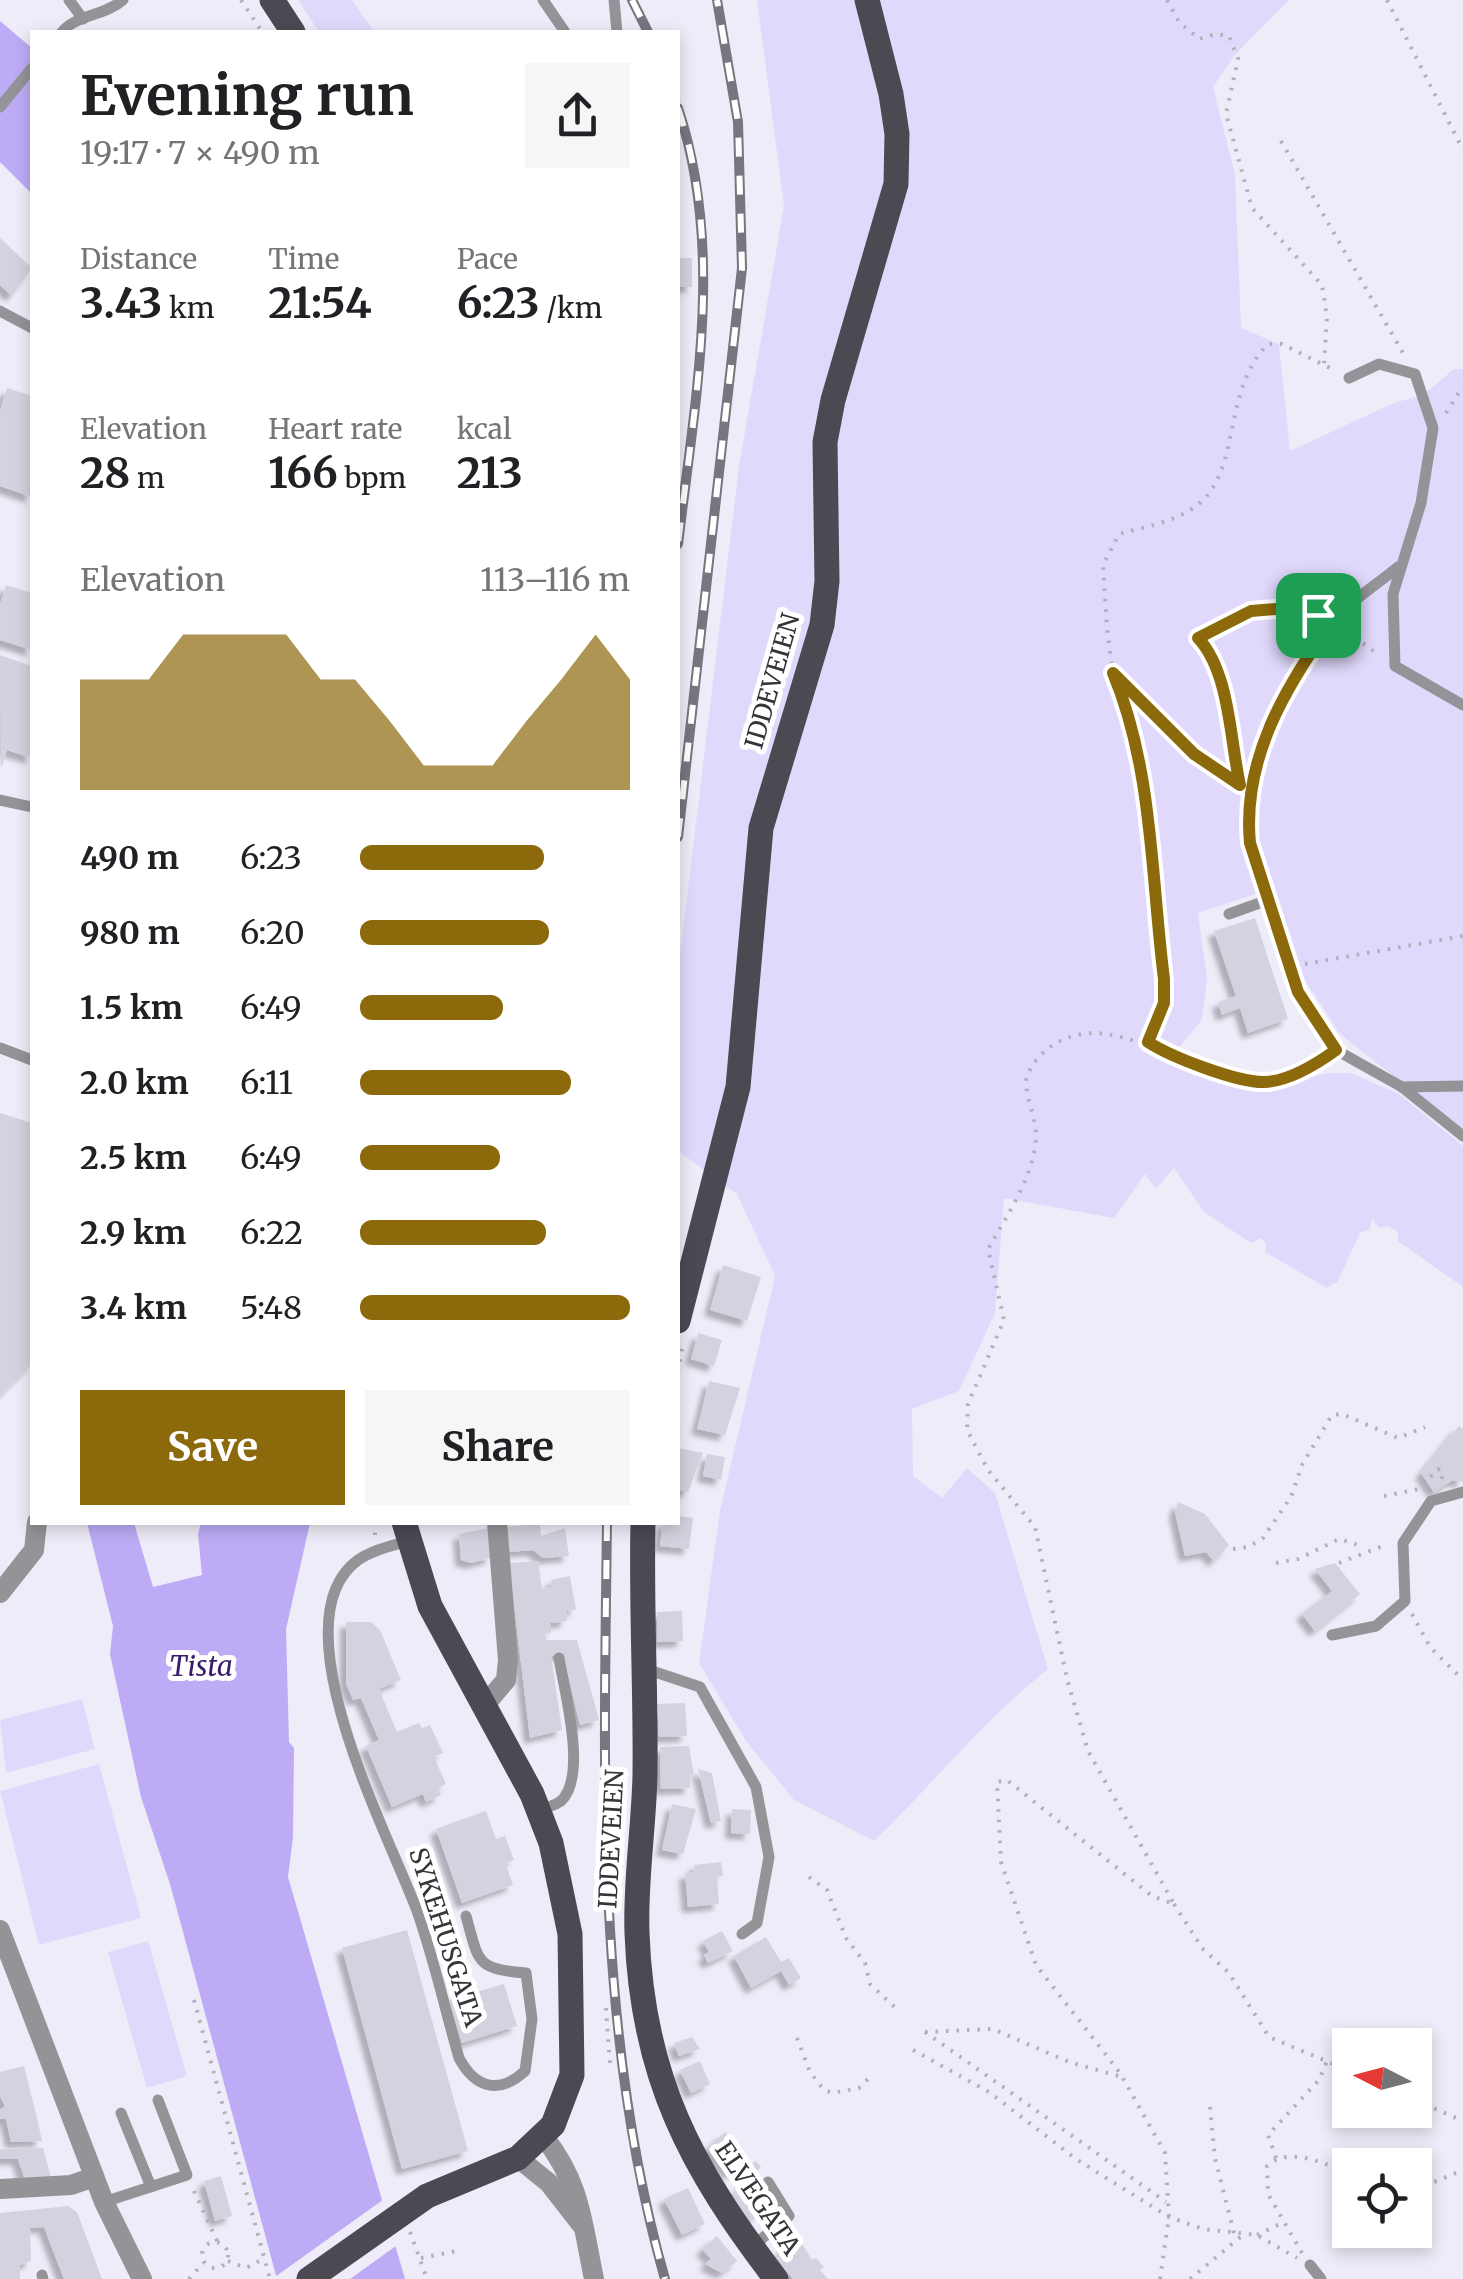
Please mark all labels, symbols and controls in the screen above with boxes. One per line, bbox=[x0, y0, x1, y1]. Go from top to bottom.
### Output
text: Evening run bbox=[80, 61, 414, 130]
button: share bbox=[525, 63, 630, 168]
text: 19:17 · 7 × 490 m bbox=[80, 133, 320, 173]
text: Distance bbox=[80, 241, 197, 277]
text: Time bbox=[268, 241, 339, 277]
text: Pace bbox=[457, 241, 518, 277]
text: 3.43 bbox=[80, 277, 162, 329]
text: 21:54 bbox=[268, 277, 372, 329]
text: 6:23 bbox=[457, 277, 540, 329]
text: km bbox=[162, 290, 215, 326]
text: /km bbox=[540, 290, 603, 326]
text: Elevation bbox=[80, 411, 207, 447]
text: Heart rate bbox=[268, 411, 402, 447]
text: kcal bbox=[457, 411, 512, 447]
text: 28 bbox=[80, 447, 130, 499]
text: 166 bbox=[268, 447, 338, 499]
text: 213 bbox=[457, 447, 523, 499]
text: m bbox=[130, 460, 165, 496]
text: bpm bbox=[338, 460, 406, 496]
text: Elevation bbox=[80, 560, 225, 600]
text: 113–116 m bbox=[480, 560, 630, 600]
pin bbox=[1276, 573, 1361, 658]
icon: arrive bbox=[1291, 588, 1346, 643]
street label: IDDEVEIEN bbox=[737, 610, 807, 752]
text: 490 m bbox=[80, 838, 179, 878]
text: 6:23 bbox=[240, 838, 302, 878]
text: 980 m bbox=[80, 913, 180, 953]
text: 6:20 bbox=[240, 913, 305, 953]
text: 1.5 km bbox=[80, 988, 183, 1028]
text: 6:49 bbox=[240, 988, 302, 1028]
text: 2.0 km bbox=[80, 1063, 189, 1103]
text: 6:11 bbox=[240, 1063, 293, 1103]
text: 2.5 km bbox=[80, 1138, 187, 1178]
text: 6:49 bbox=[240, 1138, 302, 1178]
text: 2.9 km bbox=[80, 1213, 186, 1253]
text: 6:22 bbox=[240, 1213, 303, 1253]
text: 3.4 km bbox=[80, 1288, 187, 1328]
text: 5:48 bbox=[240, 1288, 302, 1328]
button: Save bbox=[80, 1390, 345, 1505]
button: Share bbox=[365, 1390, 630, 1505]
water label: Tista bbox=[169, 1648, 233, 1684]
street label: IDDEVEIEN bbox=[591, 1769, 631, 1909]
street label: SYKEHUSGATA bbox=[402, 1843, 490, 2031]
north arrow bbox=[1332, 2028, 1432, 2128]
map controls bbox=[1332, 2028, 1432, 2248]
street label: ELVEGATA bbox=[708, 2135, 808, 2261]
button: locate bbox=[1332, 2148, 1432, 2248]

